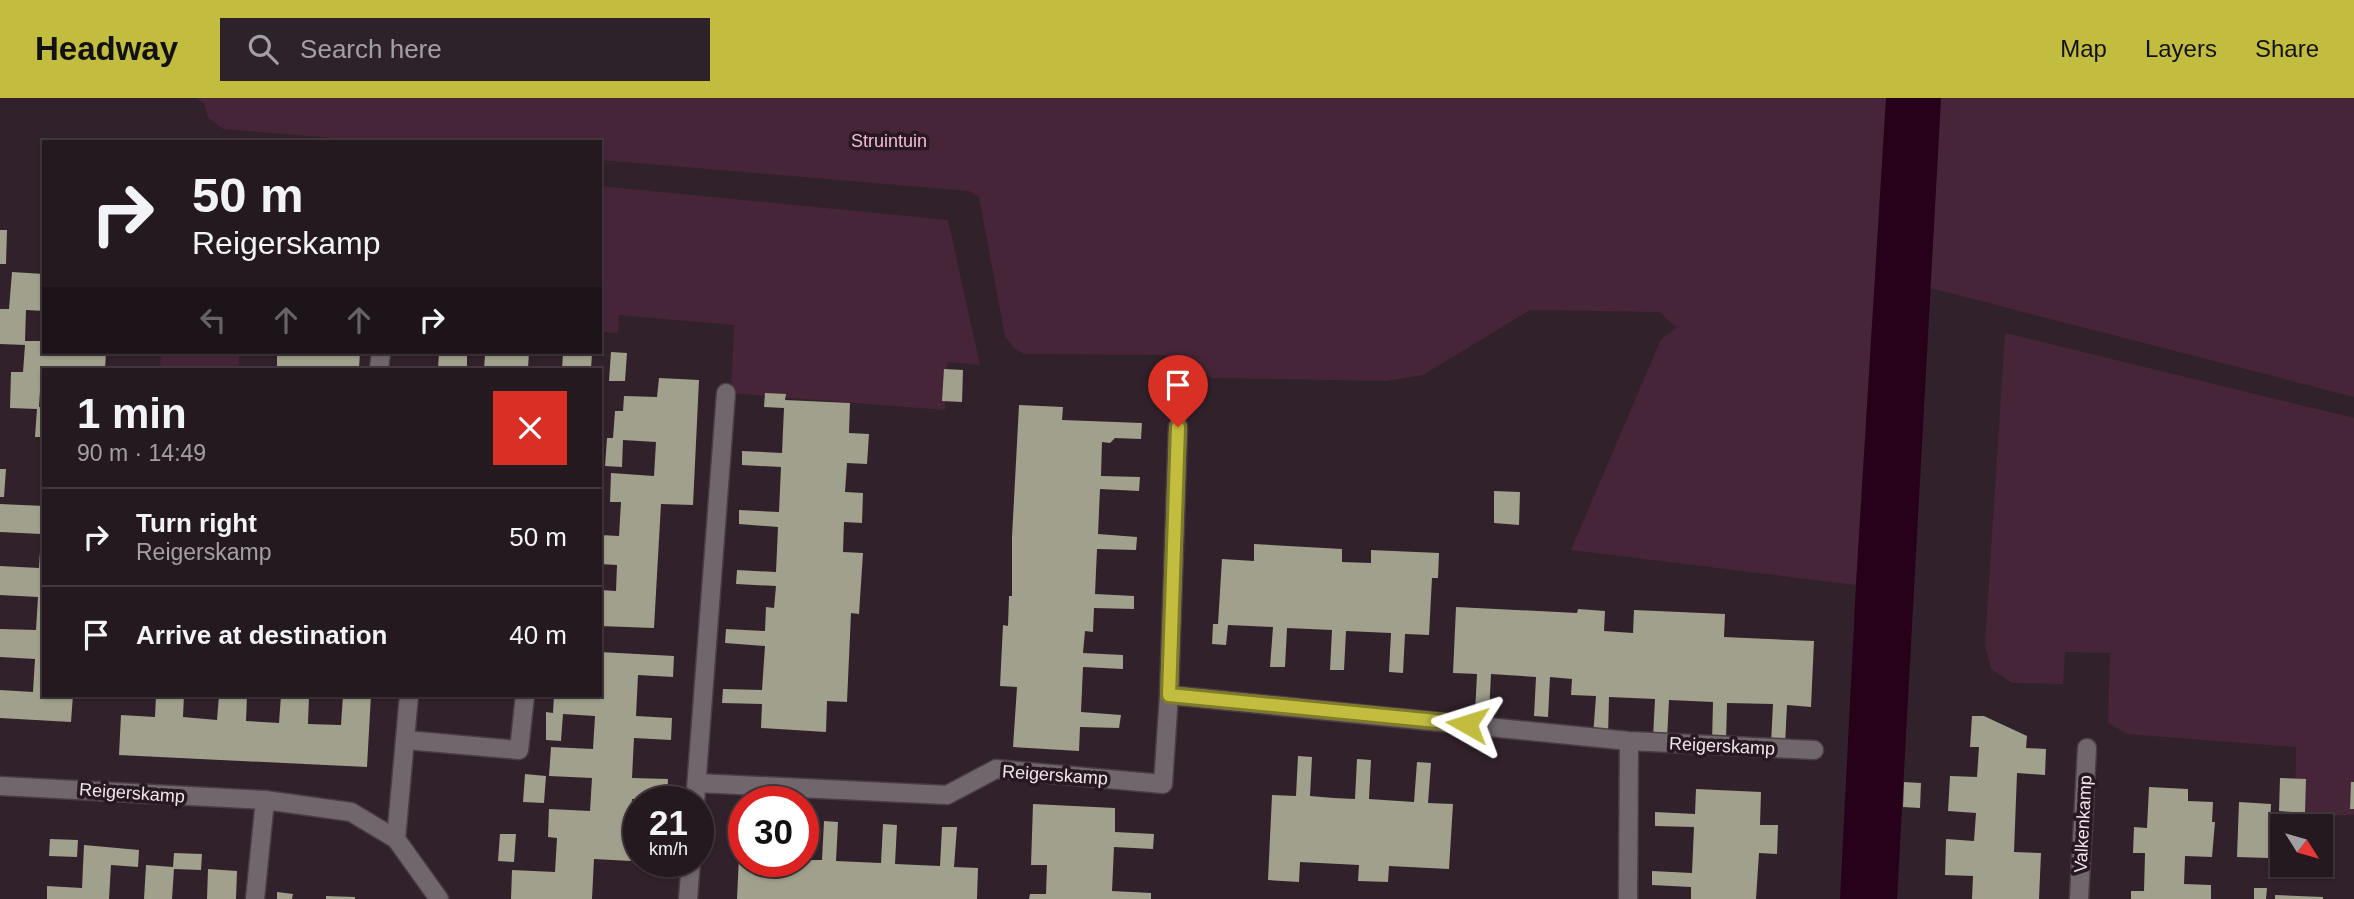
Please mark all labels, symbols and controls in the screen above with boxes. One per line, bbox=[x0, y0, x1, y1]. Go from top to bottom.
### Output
search box bbox=[220, 18, 710, 81]
text: Headway bbox=[35, 30, 178, 67]
icon: search bbox=[244, 30, 282, 68]
text: Search here bbox=[300, 34, 442, 64]
text: Map bbox=[2060, 35, 2107, 62]
text: Layers bbox=[2145, 35, 2217, 62]
text: Share bbox=[2255, 35, 2319, 62]
park label: Struintuin bbox=[851, 131, 927, 151]
icon: right bbox=[77, 168, 168, 259]
text: 50 m bbox=[192, 168, 304, 222]
text: Reigerskamp bbox=[192, 225, 381, 261]
icon: left bbox=[194, 301, 232, 339]
icon: ahead bbox=[267, 301, 305, 339]
icon: ahead bbox=[340, 301, 378, 339]
icon: right bbox=[413, 301, 451, 339]
pin bbox=[1148, 355, 1208, 427]
icon: arrive bbox=[1159, 366, 1197, 404]
text: 1 min bbox=[77, 390, 187, 437]
button: close bbox=[493, 391, 567, 465]
text: 90 m · 14:49 bbox=[77, 440, 206, 466]
text: Turn right bbox=[136, 508, 257, 538]
icon: right bbox=[77, 518, 115, 556]
text: 50 m bbox=[509, 522, 567, 552]
text: Reigerskamp bbox=[136, 539, 272, 565]
icon: arrive bbox=[77, 616, 115, 654]
text: Arrive at destination bbox=[136, 620, 387, 650]
text: 40 m bbox=[509, 620, 567, 650]
position arrow bbox=[1430, 687, 1504, 761]
street label: Reigerskamp bbox=[1669, 733, 1775, 759]
street label: Reigerskamp bbox=[1001, 761, 1109, 789]
street label: Valkenkamp bbox=[2070, 775, 2096, 873]
street label: Reigerskamp bbox=[78, 779, 186, 807]
speed limit sign: 30 bbox=[728, 786, 819, 877]
text: 21 bbox=[649, 803, 688, 842]
north arrow bbox=[2270, 814, 2333, 877]
map controls bbox=[2270, 814, 2333, 877]
text: km/h bbox=[649, 839, 688, 859]

